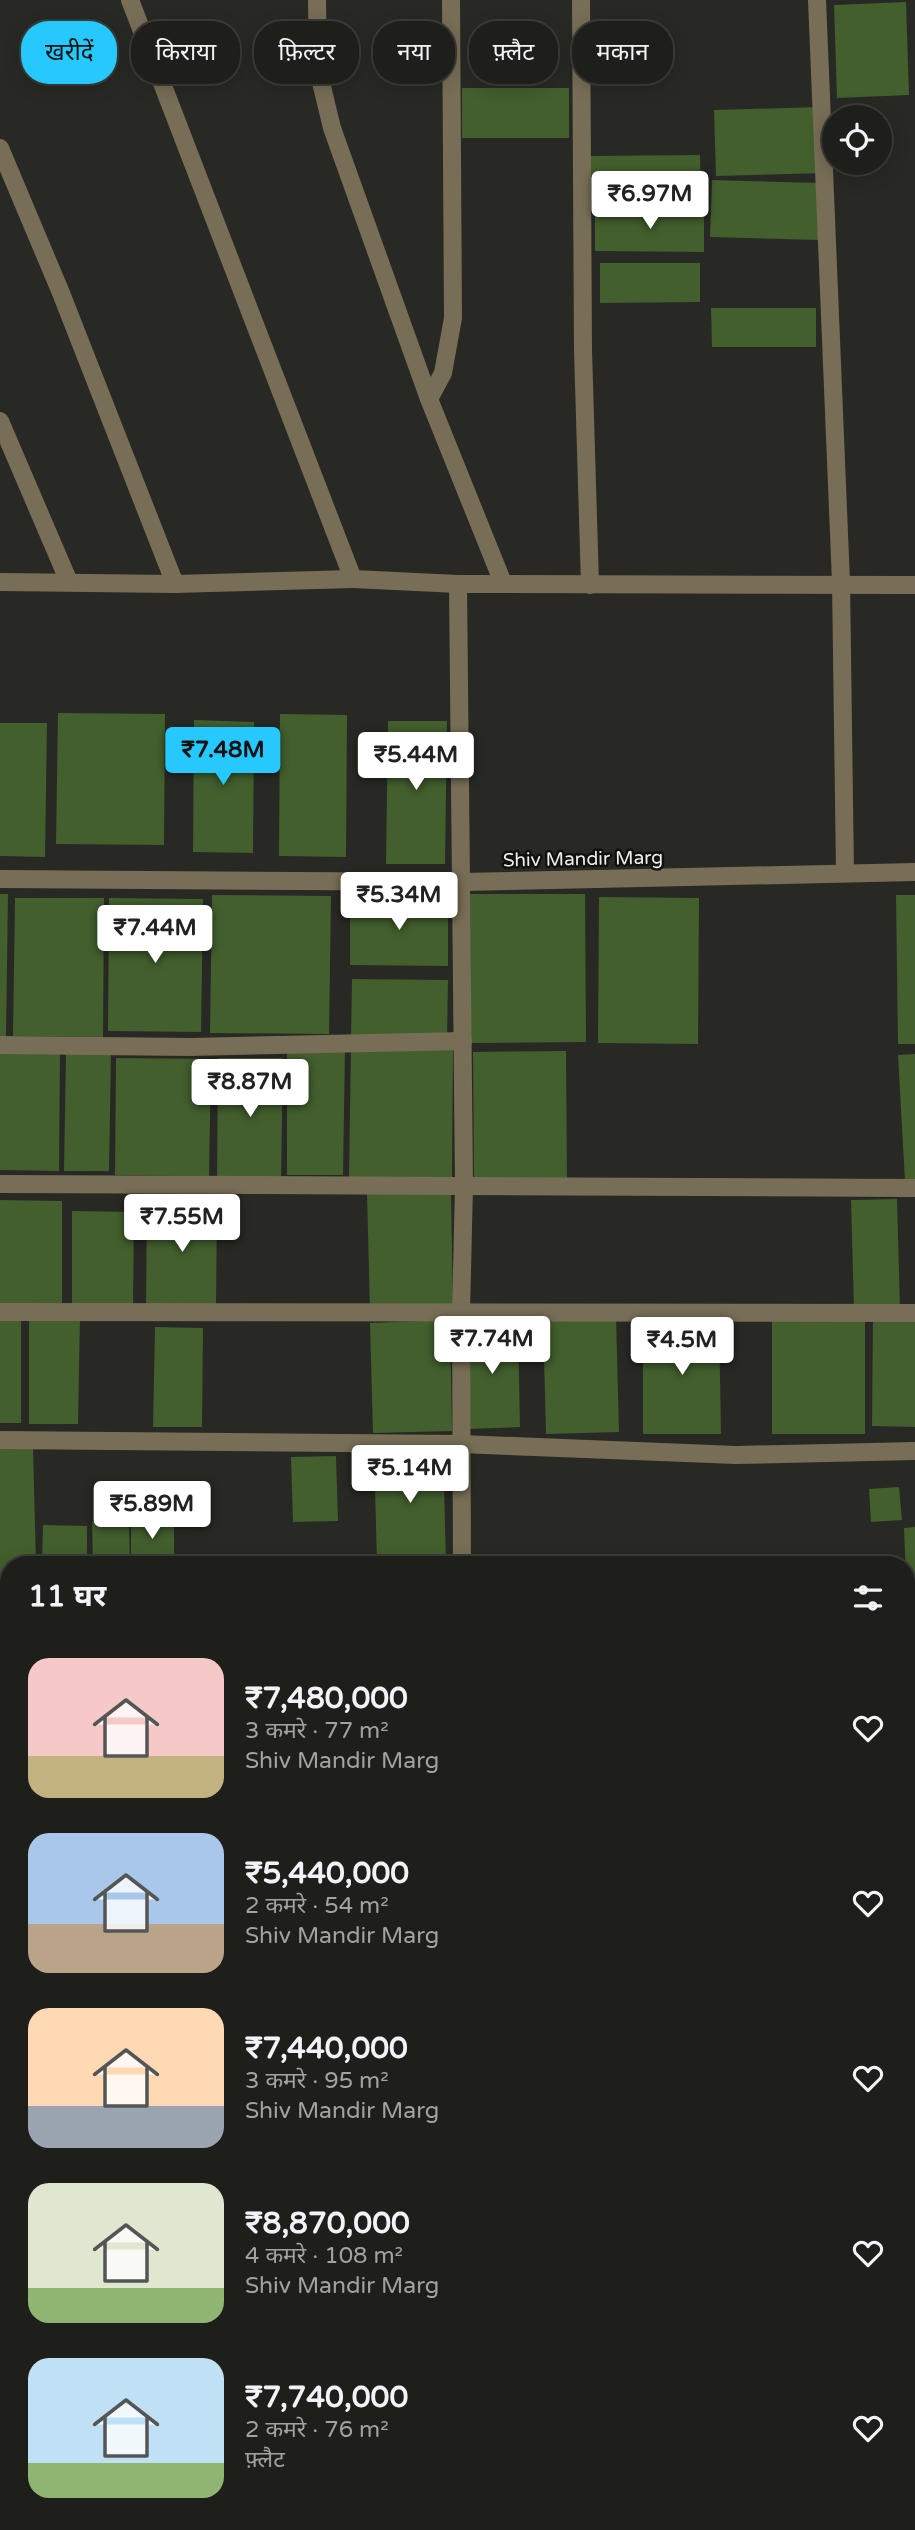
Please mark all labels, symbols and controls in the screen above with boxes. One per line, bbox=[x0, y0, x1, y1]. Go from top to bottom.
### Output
chip: खरीदें bbox=[21, 21, 117, 84]
chip: किराया bbox=[131, 21, 240, 84]
chip: फ़िल्टर bbox=[254, 21, 359, 84]
chip: नया bbox=[373, 21, 455, 84]
chip: फ़्लैट bbox=[469, 21, 558, 84]
chip: मकान bbox=[572, 21, 673, 84]
map controls bbox=[822, 105, 892, 175]
button: locate bbox=[822, 105, 892, 175]
pin: ₹6.97M bbox=[593, 172, 707, 231]
text: ₹6.97M bbox=[608, 180, 693, 208]
pin: ₹7.48M bbox=[166, 728, 280, 787]
pin: ₹5.44M bbox=[359, 732, 473, 792]
text: ₹7.48M bbox=[181, 736, 265, 764]
text: ₹5.44M bbox=[374, 741, 458, 769]
street label: Shiv Mandir Marg bbox=[503, 847, 663, 871]
pin: ₹5.34M bbox=[342, 872, 456, 932]
text: ₹5.34M bbox=[357, 881, 441, 909]
pin: ₹7.44M bbox=[98, 906, 212, 965]
text: ₹7.44M bbox=[113, 914, 197, 942]
pin: ₹8.87M bbox=[193, 1060, 307, 1119]
text: ₹8.87M bbox=[208, 1068, 292, 1096]
pin: ₹7.55M bbox=[125, 1194, 239, 1254]
text: ₹7.55M bbox=[140, 1203, 224, 1231]
pin: ₹7.74M bbox=[435, 1316, 549, 1376]
pin: ₹4.5M bbox=[633, 1318, 731, 1377]
text: ₹7.74M bbox=[450, 1325, 534, 1353]
text: ₹4.5M bbox=[647, 1326, 717, 1354]
pin: ₹5.14M bbox=[353, 1446, 467, 1505]
text: ₹5.14M bbox=[368, 1454, 452, 1482]
pin: ₹5.89M bbox=[95, 1482, 209, 1541]
text: ₹5.89M bbox=[110, 1490, 194, 1518]
text: 11 घर bbox=[28, 1578, 106, 1615]
icon: filters bbox=[849, 1579, 887, 1617]
text: ₹7,480,000 bbox=[245, 1680, 408, 1717]
icon: home bbox=[84, 1686, 168, 1770]
icon: heart bbox=[849, 1709, 887, 1747]
text: 3 कमरे · 77 m² bbox=[245, 1717, 389, 1745]
text: Shiv Mandir Marg bbox=[245, 1747, 439, 1775]
text: ₹5,440,000 bbox=[245, 1855, 409, 1892]
icon: home bbox=[84, 1861, 168, 1945]
icon: heart bbox=[849, 1884, 887, 1922]
text: 2 कमरे · 54 m² bbox=[245, 1892, 389, 1920]
text: Shiv Mandir Marg bbox=[245, 1922, 439, 1950]
text: ₹7,440,000 bbox=[245, 2030, 408, 2067]
icon: home bbox=[84, 2036, 168, 2120]
icon: heart bbox=[849, 2059, 887, 2097]
text: 3 कमरे · 95 m² bbox=[245, 2067, 389, 2095]
text: Shiv Mandir Marg bbox=[245, 2097, 439, 2125]
text: ₹8,870,000 bbox=[245, 2205, 410, 2242]
icon: home bbox=[84, 2211, 168, 2295]
icon: heart bbox=[849, 2234, 887, 2272]
text: 4 कमरे · 108 m² bbox=[245, 2242, 403, 2270]
text: Shiv Mandir Marg bbox=[245, 2272, 439, 2300]
text: ₹7,740,000 bbox=[245, 2379, 408, 2416]
icon: home bbox=[84, 2386, 168, 2470]
icon: heart bbox=[849, 2409, 887, 2447]
text: 2 कमरे · 76 m² bbox=[245, 2416, 389, 2444]
text: फ़्लैट bbox=[245, 2446, 285, 2474]

